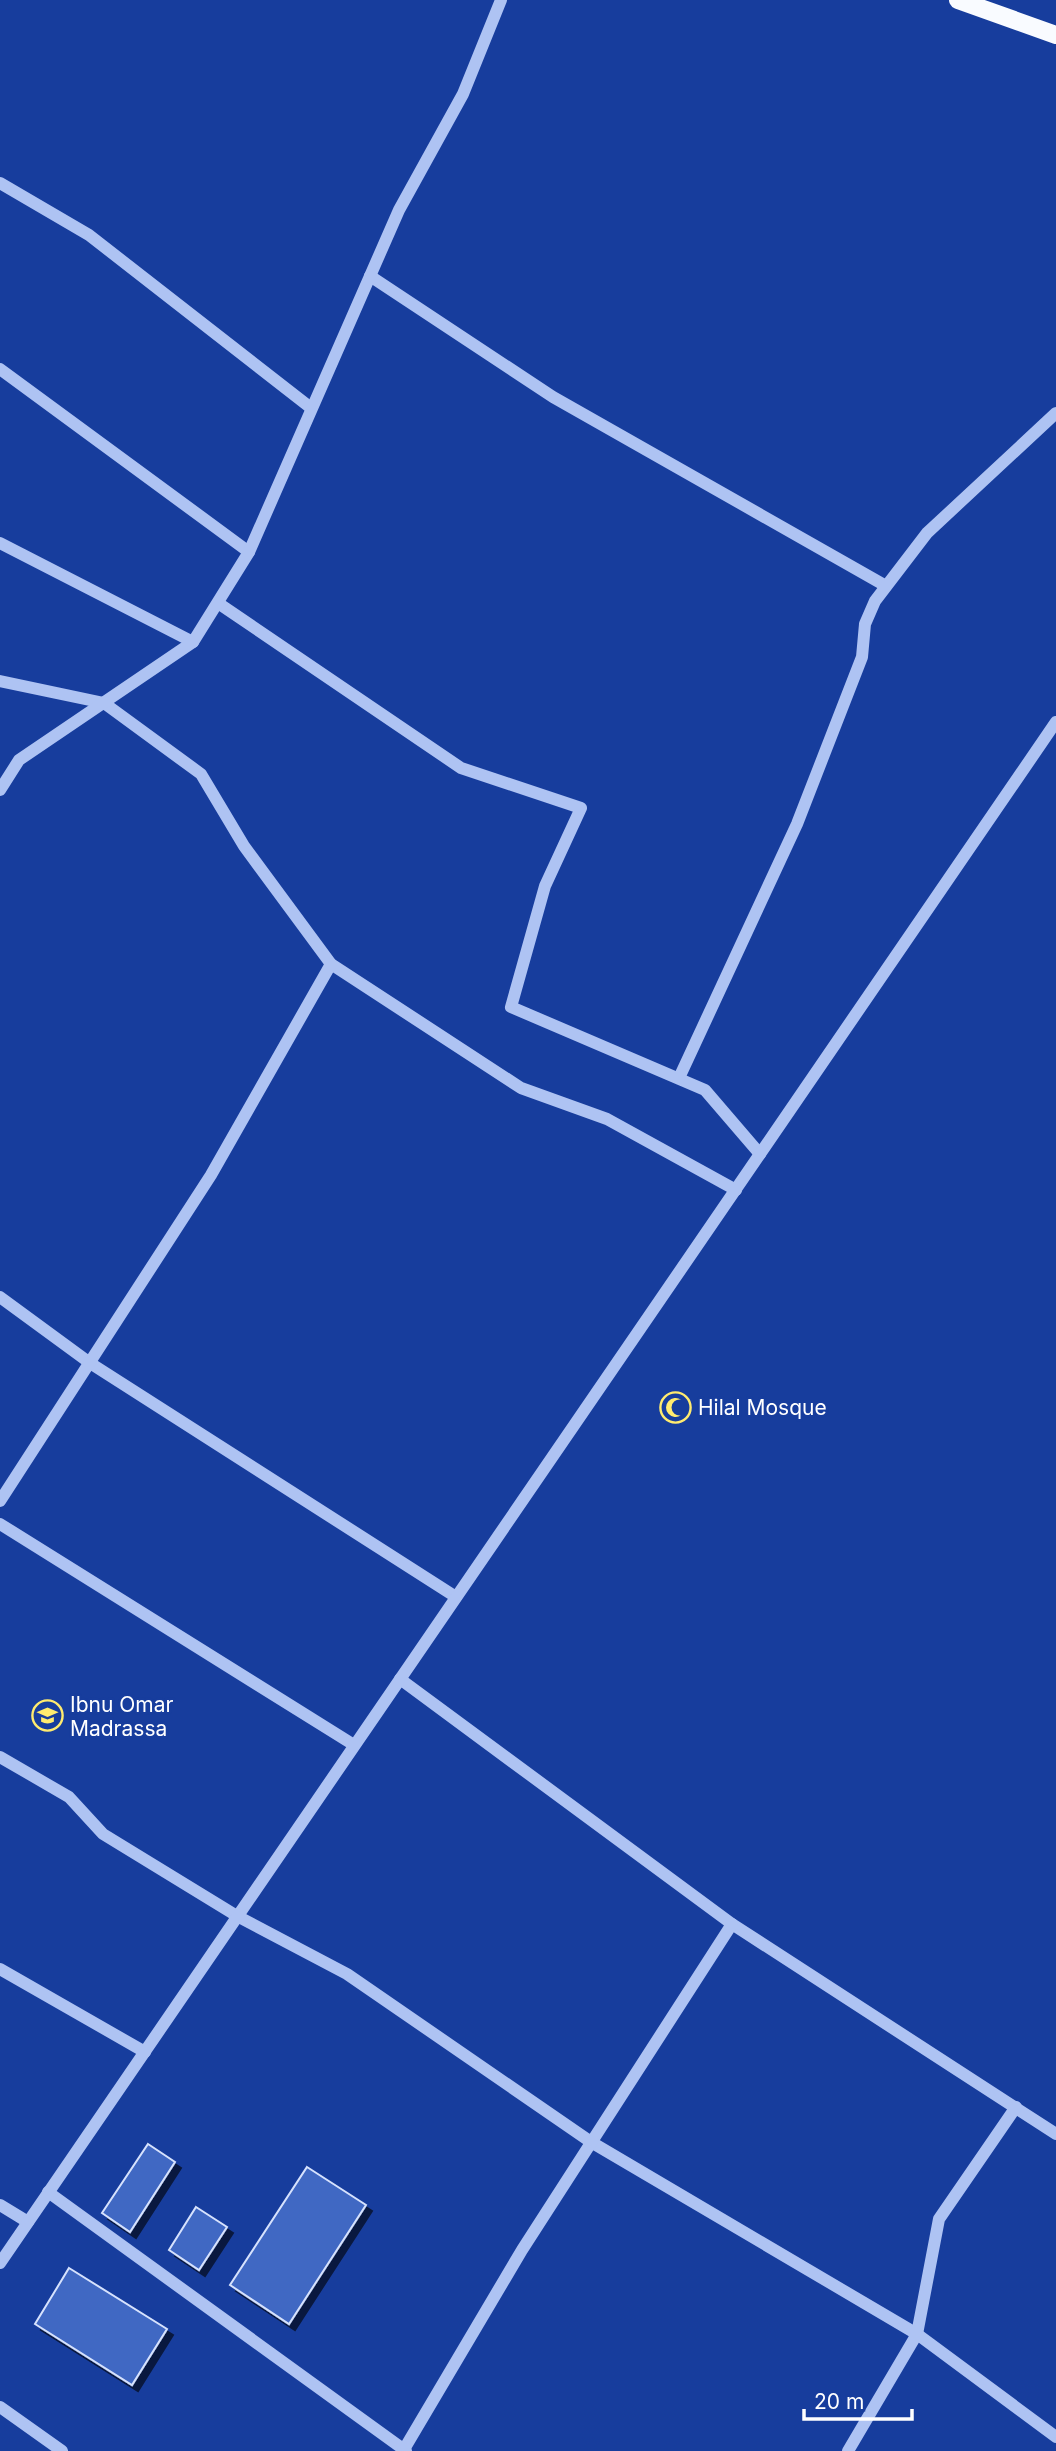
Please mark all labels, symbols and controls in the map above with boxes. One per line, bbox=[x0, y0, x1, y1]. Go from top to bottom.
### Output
mosque icon: Hilal Mosque bbox=[658, 1390, 692, 1424]
place label: Hilal Mosque bbox=[698, 1395, 827, 1420]
place label: Ibnu Omar Madrassa bbox=[70, 1692, 173, 1741]
school or university icon: Ibnu Omar Madrassa bbox=[30, 1699, 64, 1733]
scale bar bbox=[804, 2378, 912, 2422]
text: 20 m bbox=[814, 2389, 864, 2414]

